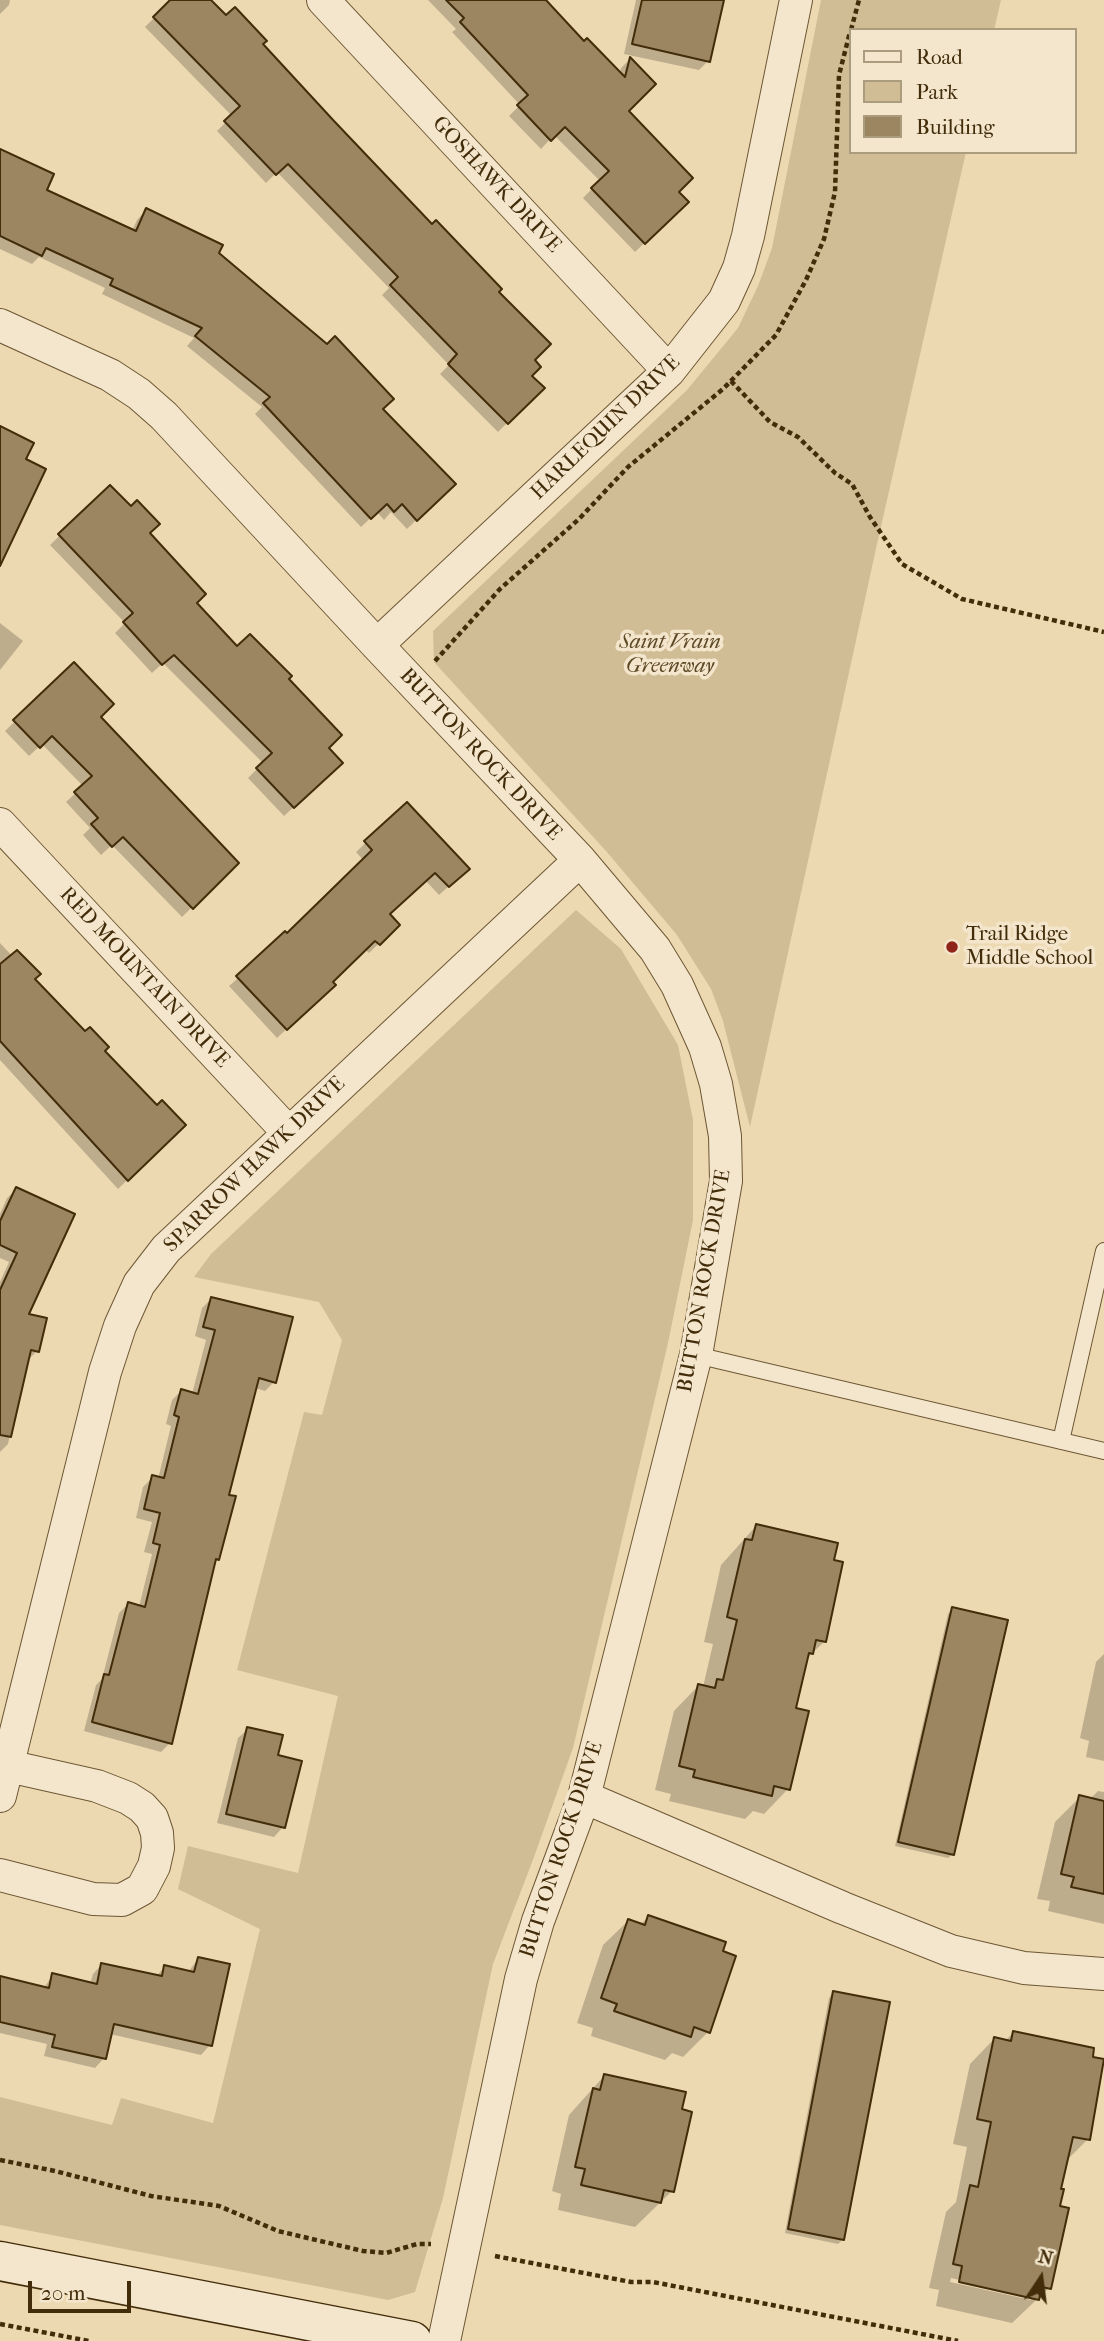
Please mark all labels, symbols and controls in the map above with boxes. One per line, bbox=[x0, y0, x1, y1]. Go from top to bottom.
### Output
legend bbox=[848, 28, 1076, 154]
text: Road bbox=[916, 45, 963, 69]
text: Park bbox=[916, 80, 958, 104]
street label: GOSHAWK DRIVE bbox=[426, 112, 566, 258]
text: Building bbox=[916, 115, 994, 139]
street label: HARLEQUIN DRIVE bbox=[526, 350, 686, 506]
park label: Saint Vrain Greenway bbox=[619, 630, 721, 680]
street label: BUTTON ROCK DRIVE bbox=[394, 664, 566, 846]
street label: RED MOUNTAIN DRIVE bbox=[54, 882, 234, 1074]
place label: Trail Ridge Middle School bbox=[966, 922, 1093, 972]
marker: Trail Ridge Middle School bbox=[944, 939, 960, 955]
street label: SPARROW HAWK DRIVE bbox=[159, 1072, 351, 1258]
street label: BUTTON ROCK DRIVE bbox=[673, 1167, 737, 1395]
street label: BUTTON ROCK DRIVE bbox=[515, 1739, 609, 1961]
north arrow bbox=[1006, 2243, 1076, 2313]
text: N bbox=[1036, 2245, 1055, 2270]
scale bar bbox=[32, 2268, 135, 2312]
text: 20 m bbox=[41, 2281, 85, 2305]

